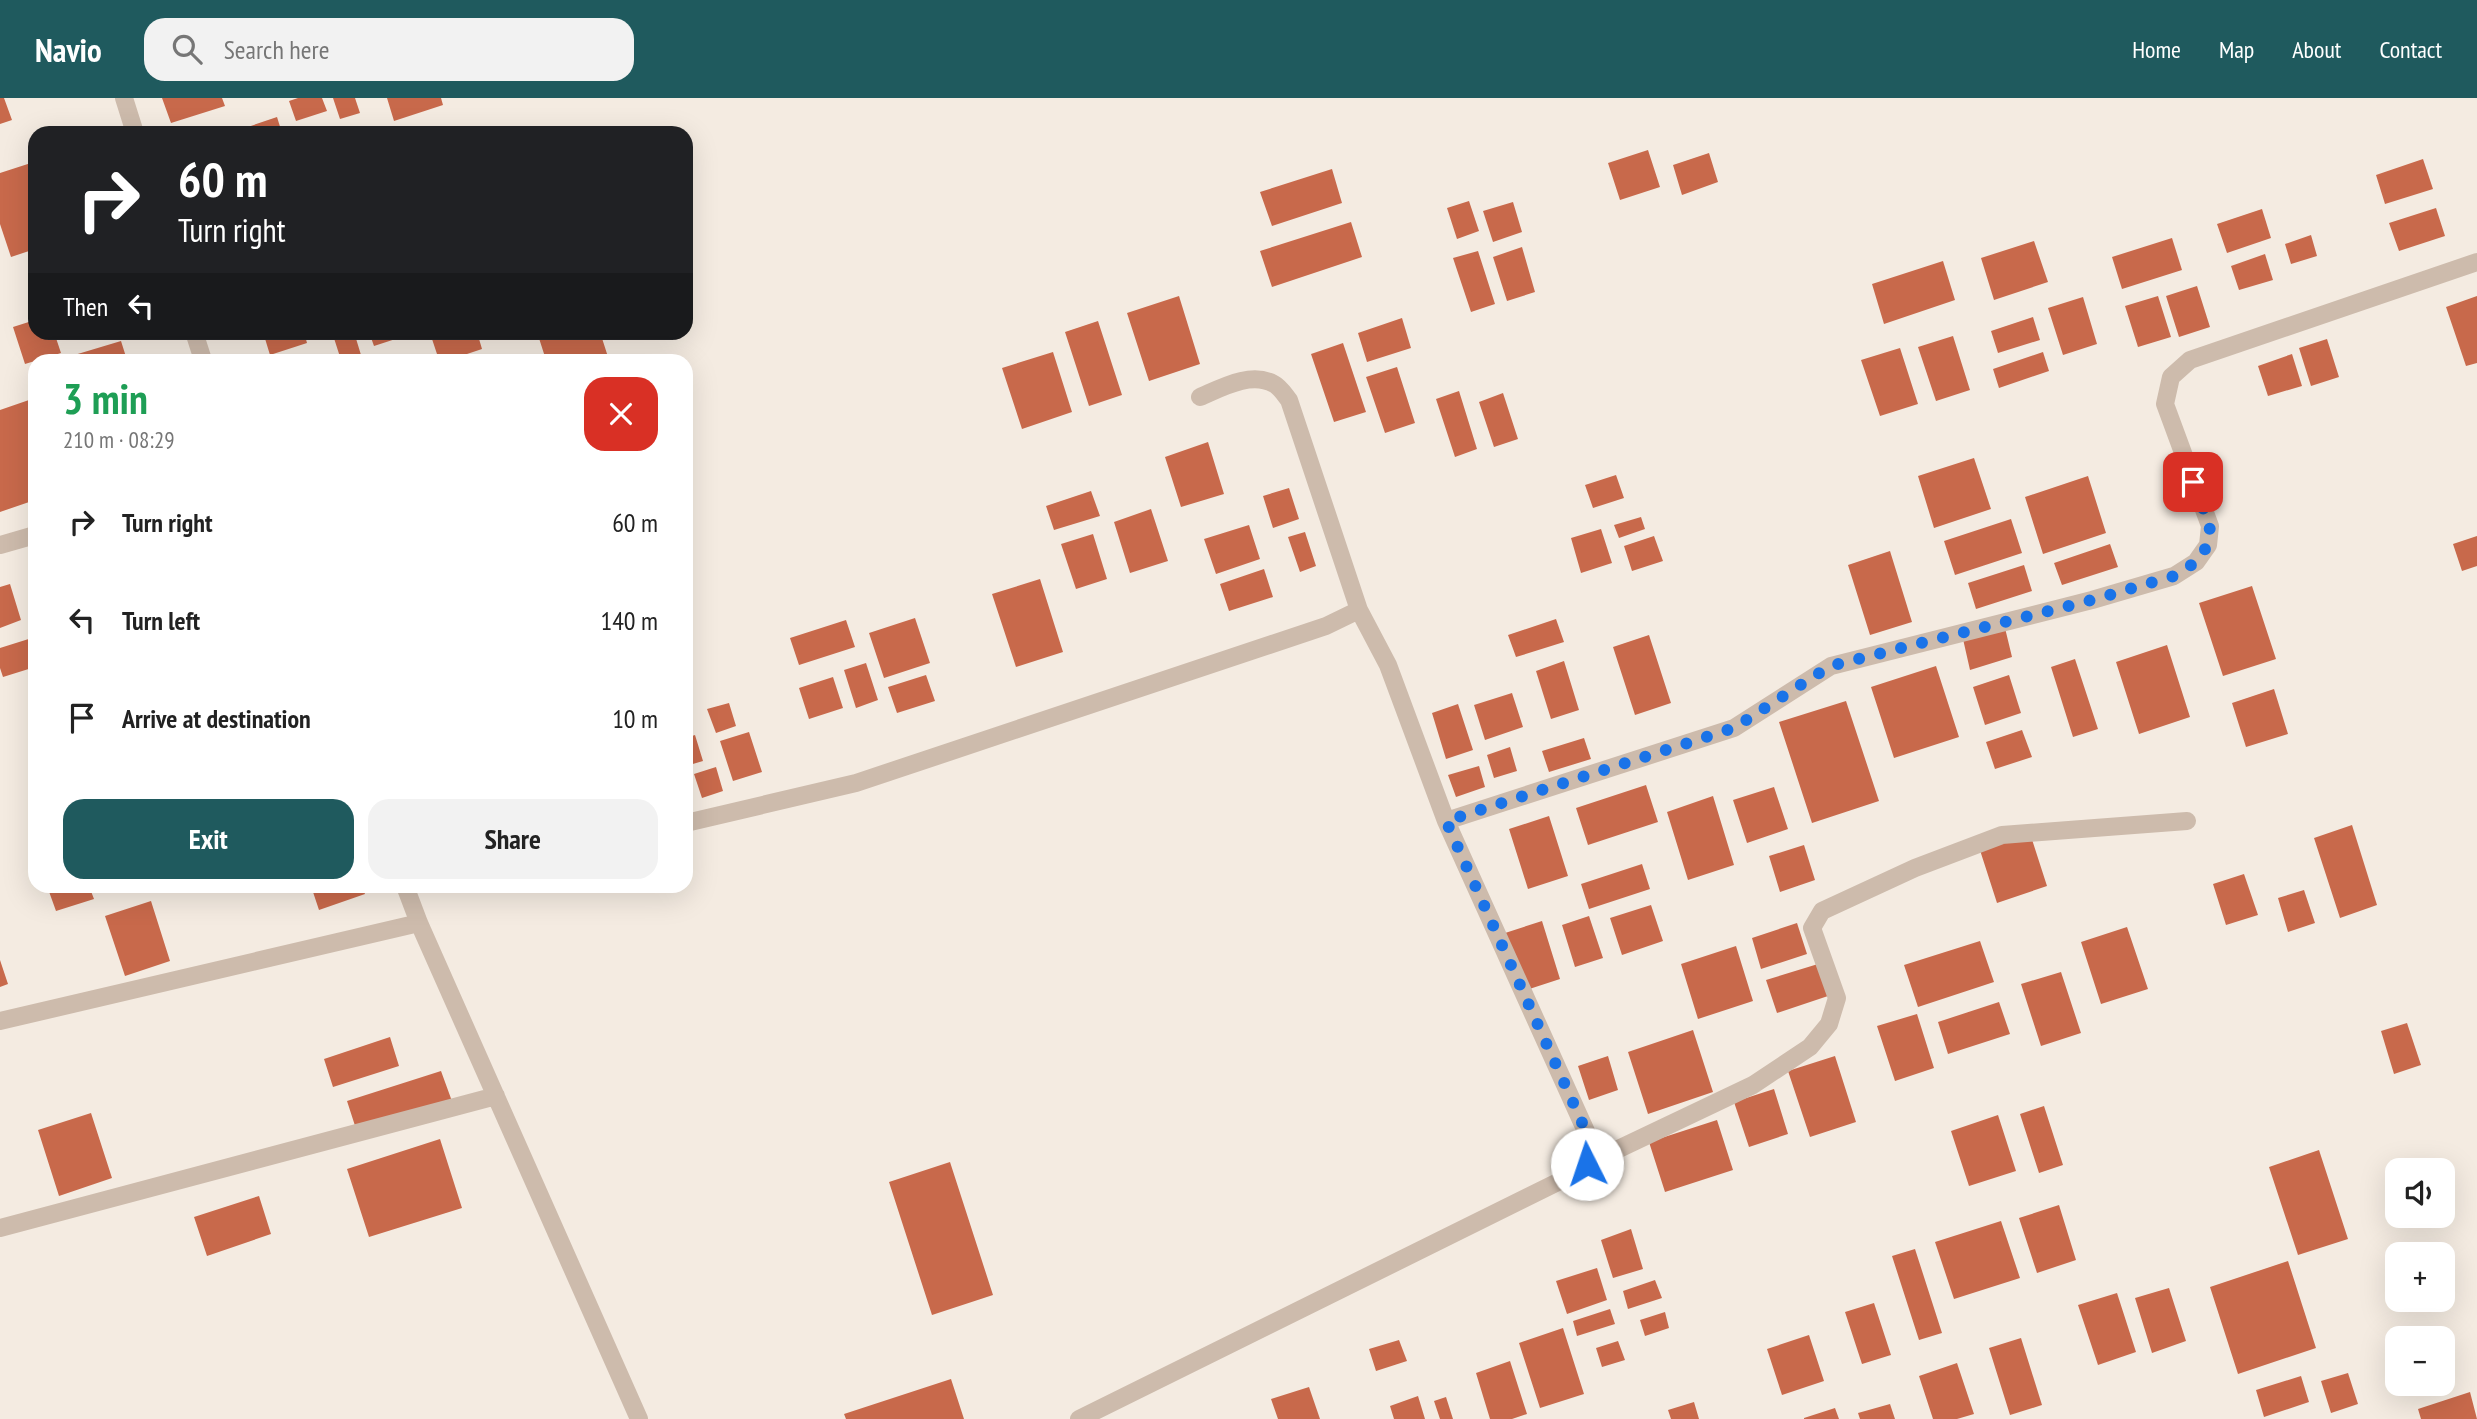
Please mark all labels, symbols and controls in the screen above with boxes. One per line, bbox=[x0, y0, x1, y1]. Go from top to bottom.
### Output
search box bbox=[144, 18, 634, 81]
text: Navio bbox=[35, 28, 102, 71]
icon: search bbox=[168, 30, 206, 68]
text: Search here bbox=[224, 33, 329, 66]
text: Home bbox=[2132, 34, 2181, 65]
text: Map bbox=[2219, 34, 2254, 65]
text: About bbox=[2292, 34, 2341, 65]
text: Contact bbox=[2379, 34, 2442, 65]
text: 60 m bbox=[178, 147, 267, 211]
icon: right bbox=[63, 154, 154, 245]
text: Turn right bbox=[178, 209, 286, 251]
icon: left bbox=[122, 287, 160, 325]
text: Then bbox=[63, 290, 108, 323]
text: 3 min bbox=[63, 371, 148, 426]
button: close bbox=[584, 377, 658, 451]
text: 210 m · 08:29 bbox=[63, 425, 175, 454]
pin bbox=[2163, 452, 2223, 512]
icon: arrive bbox=[2174, 463, 2212, 501]
icon: right bbox=[63, 503, 101, 541]
text: Turn right bbox=[122, 506, 213, 539]
text: 60 m bbox=[612, 506, 658, 539]
icon: left bbox=[63, 601, 101, 639]
text: Turn left bbox=[122, 604, 200, 637]
text: 140 m bbox=[600, 604, 658, 637]
icon: arrive bbox=[63, 699, 101, 737]
text: Arrive at destination bbox=[122, 702, 311, 735]
text: 10 m bbox=[612, 702, 658, 735]
button: Exit bbox=[63, 799, 354, 879]
button: Share bbox=[368, 799, 658, 879]
position arrow bbox=[1550, 1127, 1624, 1201]
map controls bbox=[2385, 1158, 2455, 1396]
button: sound bbox=[2385, 1158, 2455, 1228]
button: + bbox=[2385, 1242, 2455, 1312]
button: − bbox=[2385, 1326, 2455, 1396]

